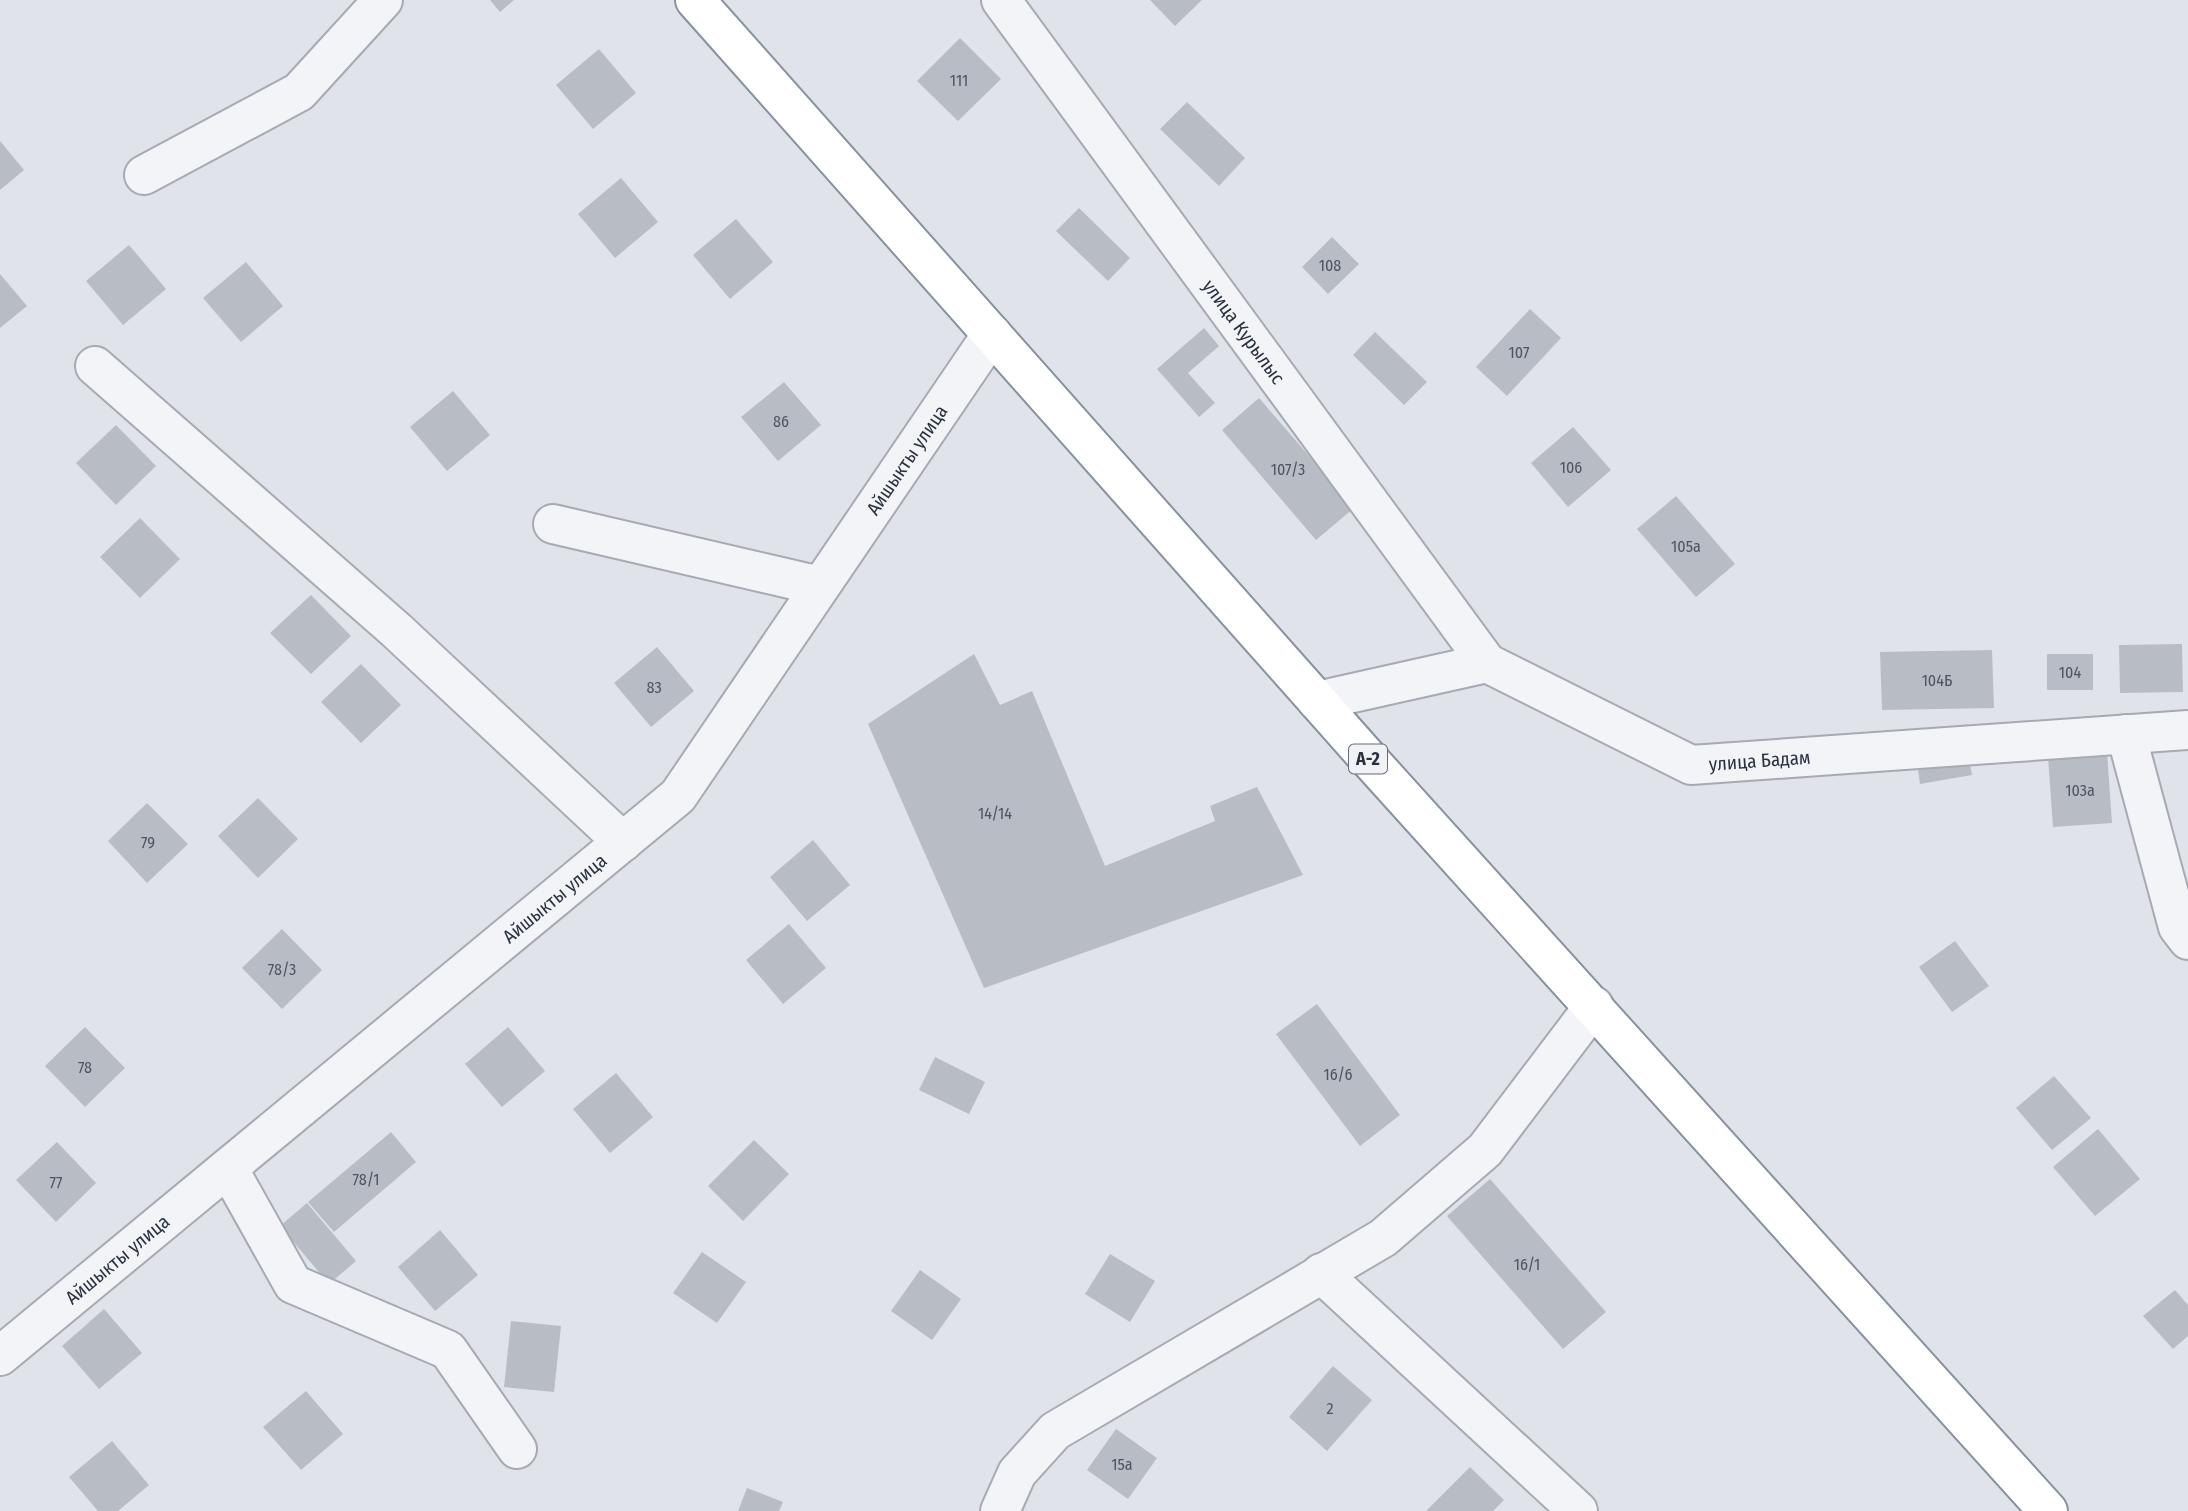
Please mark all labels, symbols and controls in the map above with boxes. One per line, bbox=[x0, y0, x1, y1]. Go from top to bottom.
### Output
house number: 111 bbox=[950, 71, 968, 90]
house number: 108 bbox=[1319, 256, 1341, 275]
street label: улица Курылыс bbox=[1198, 275, 1289, 389]
house number: 107 bbox=[1509, 343, 1530, 362]
street label: Айшыкты улица bbox=[862, 401, 952, 519]
house number: 86 bbox=[773, 412, 789, 431]
house number: 106 bbox=[1560, 458, 1582, 477]
house number: 107/3 bbox=[1271, 460, 1305, 479]
house number: 105а bbox=[1671, 537, 1701, 556]
house number: 104 bbox=[2059, 663, 2081, 682]
house number: 104Б bbox=[1922, 671, 1952, 690]
house number: 83 bbox=[646, 678, 662, 697]
road number: A-2 bbox=[1349, 744, 1387, 774]
street label: улица Бадам bbox=[1708, 746, 1811, 776]
house number: 103а bbox=[2065, 781, 2095, 800]
house number: 14/14 bbox=[978, 804, 1012, 823]
house number: 79 bbox=[141, 833, 155, 852]
street label: Айшыкты улица bbox=[498, 849, 611, 948]
house number: 78/3 bbox=[268, 960, 296, 979]
house number: 78 bbox=[78, 1058, 92, 1077]
house number: 16/6 bbox=[1324, 1065, 1352, 1084]
house number: 78/1 bbox=[353, 1170, 379, 1189]
house number: 77 bbox=[49, 1173, 63, 1192]
street label: Айшыкты улица bbox=[61, 1210, 174, 1309]
house number: 16/1 bbox=[1514, 1255, 1540, 1274]
house number: 2 bbox=[1326, 1399, 1334, 1418]
house number: 15а bbox=[1111, 1455, 1133, 1474]

